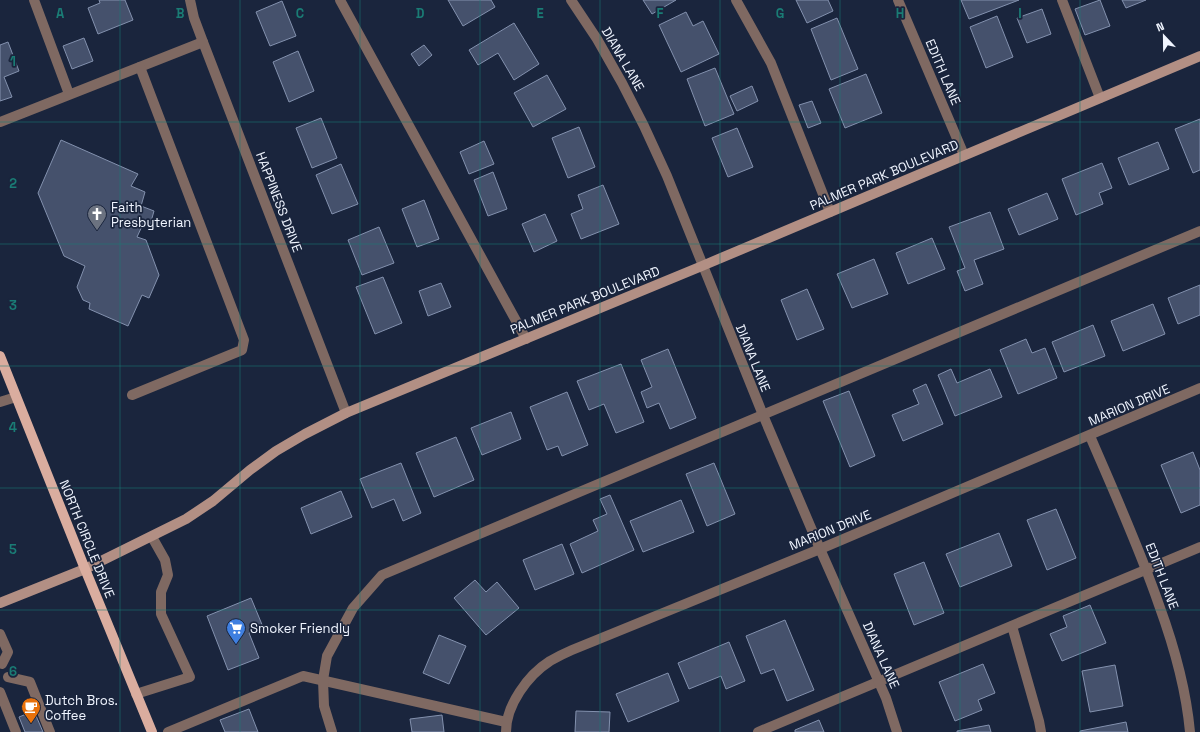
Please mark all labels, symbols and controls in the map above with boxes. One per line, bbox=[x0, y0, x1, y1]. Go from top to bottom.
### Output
text: A bbox=[56, 5, 65, 22]
text: B bbox=[176, 5, 185, 22]
text: C bbox=[296, 5, 304, 22]
text: D bbox=[416, 5, 425, 22]
text: E bbox=[536, 5, 544, 22]
text: F bbox=[657, 5, 664, 22]
text: G bbox=[776, 5, 784, 22]
text: H bbox=[896, 5, 904, 22]
text: I bbox=[1018, 5, 1022, 22]
north arrow bbox=[1144, 16, 1184, 56]
text: N bbox=[1154, 19, 1166, 35]
street label: DIANA LANE bbox=[598, 24, 648, 94]
street label: EDITH LANE bbox=[922, 37, 964, 107]
text: 1 bbox=[10, 53, 16, 70]
street label: PALMER PARK BOULEVARD bbox=[807, 136, 961, 214]
street label: HAPPINESS DRIVE bbox=[252, 149, 306, 255]
text: 2 bbox=[9, 175, 17, 192]
place label: Faith Presbyterian bbox=[111, 199, 191, 231]
church icon: Faith Presbyterian bbox=[86, 203, 108, 231]
street label: PALMER PARK BOULEVARD bbox=[508, 262, 662, 338]
text: 3 bbox=[9, 297, 17, 314]
street label: DIANA LANE bbox=[732, 322, 774, 394]
street label: MARION DRIVE bbox=[1086, 380, 1172, 430]
text: 4 bbox=[9, 419, 17, 436]
street label: NORTH CIRCLE DRIVE bbox=[56, 477, 118, 601]
street label: MARION DRIVE bbox=[787, 506, 873, 554]
street label: EDITH LANE bbox=[1142, 540, 1182, 612]
text: 5 bbox=[9, 541, 17, 558]
supermarket icon: Smoker Friendly bbox=[225, 617, 247, 645]
street label: DIANA LANE bbox=[859, 619, 903, 691]
place label: Smoker Friendly bbox=[250, 620, 350, 637]
text: 6 bbox=[9, 663, 17, 680]
place label: Dutch Bros. Coffee bbox=[45, 692, 118, 724]
cafe icon: Dutch Bros. Coffee bbox=[20, 696, 42, 724]

